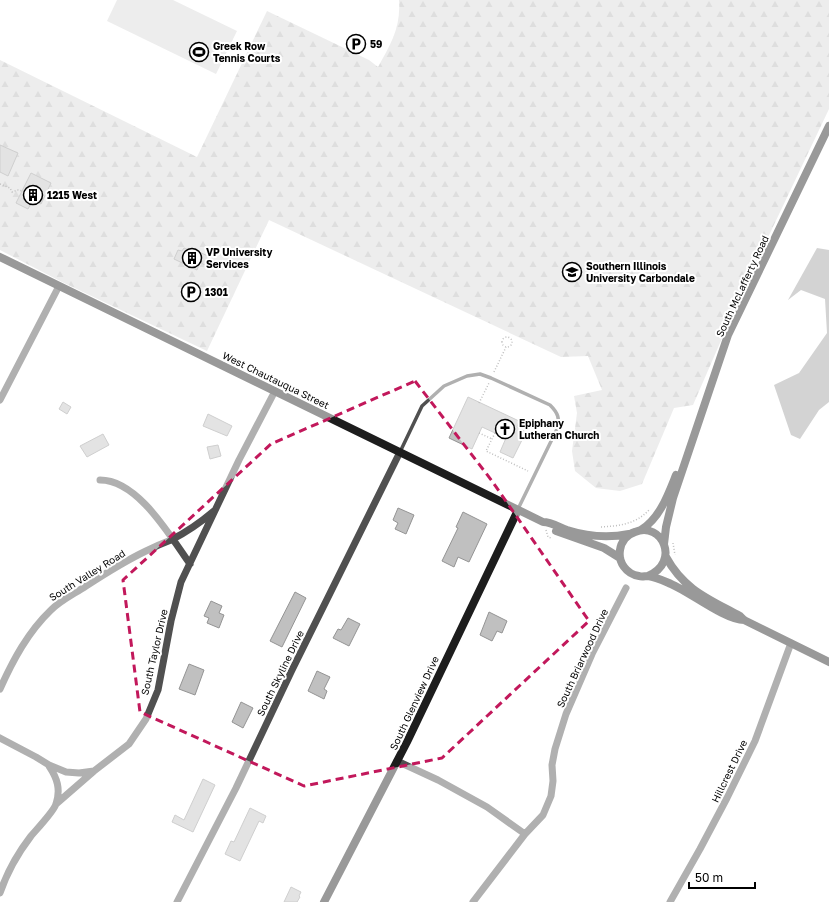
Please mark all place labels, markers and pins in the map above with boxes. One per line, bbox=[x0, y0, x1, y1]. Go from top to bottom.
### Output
parking icon: 59 bbox=[345, 33, 367, 55]
place label: 59 bbox=[370, 38, 382, 50]
place label: Greek Row Tennis Courts bbox=[213, 40, 281, 64]
sports icon: Greek Row Tennis Courts bbox=[188, 41, 210, 63]
building icon: 1215 West bbox=[22, 184, 44, 206]
place label: 1215 West bbox=[47, 189, 97, 201]
place label: VP University Services bbox=[206, 246, 272, 270]
building icon: VP University Services bbox=[181, 247, 203, 269]
place label: Southern Illinois University Carbondale bbox=[586, 260, 695, 284]
school or university icon: Southern Illinois University Carbondale bbox=[561, 261, 583, 283]
parking icon: 1301 bbox=[180, 281, 202, 303]
place label: 1301 bbox=[205, 286, 228, 298]
place label: Epiphany Lutheran Church bbox=[519, 417, 599, 441]
church icon: Epiphany Lutheran Church bbox=[494, 418, 516, 440]

